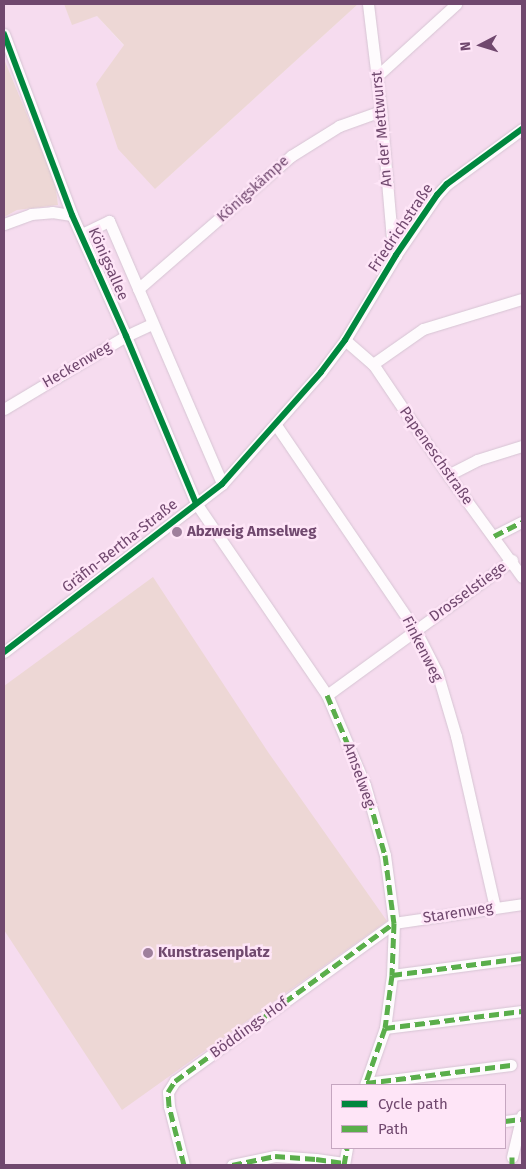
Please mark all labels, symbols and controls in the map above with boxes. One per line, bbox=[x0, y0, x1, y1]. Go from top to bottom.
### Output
north arrow bbox=[456, 20, 506, 70]
text: N bbox=[457, 41, 474, 52]
street label: An der Mettwurst bbox=[368, 70, 396, 188]
street label: Königskämpe bbox=[213, 152, 293, 226]
street label: Friedrichstraße bbox=[365, 180, 437, 276]
street label: Königsallee bbox=[84, 225, 132, 303]
street label: Heckenweg bbox=[39, 338, 115, 392]
street label: Papeneschstraße bbox=[395, 403, 477, 509]
street label: Gräfin-Bertha-Straße bbox=[59, 495, 181, 597]
place label: Abzweig Amselweg bbox=[187, 523, 316, 541]
marker: Abzweig Amselweg bbox=[171, 526, 183, 538]
street label: Drosselstiege bbox=[426, 558, 510, 626]
street label: Finkenweg bbox=[398, 613, 446, 685]
street label: Amselweg bbox=[339, 740, 379, 810]
street label: Starenweg bbox=[422, 899, 494, 927]
place label: Kunstrasenplatz bbox=[158, 944, 270, 962]
marker: Kunstrasenplatz bbox=[142, 947, 154, 959]
street label: Böddings Hof bbox=[207, 994, 291, 1062]
legend bbox=[331, 1084, 506, 1149]
text: Cycle path bbox=[378, 1095, 448, 1113]
text: Path bbox=[378, 1120, 408, 1138]

